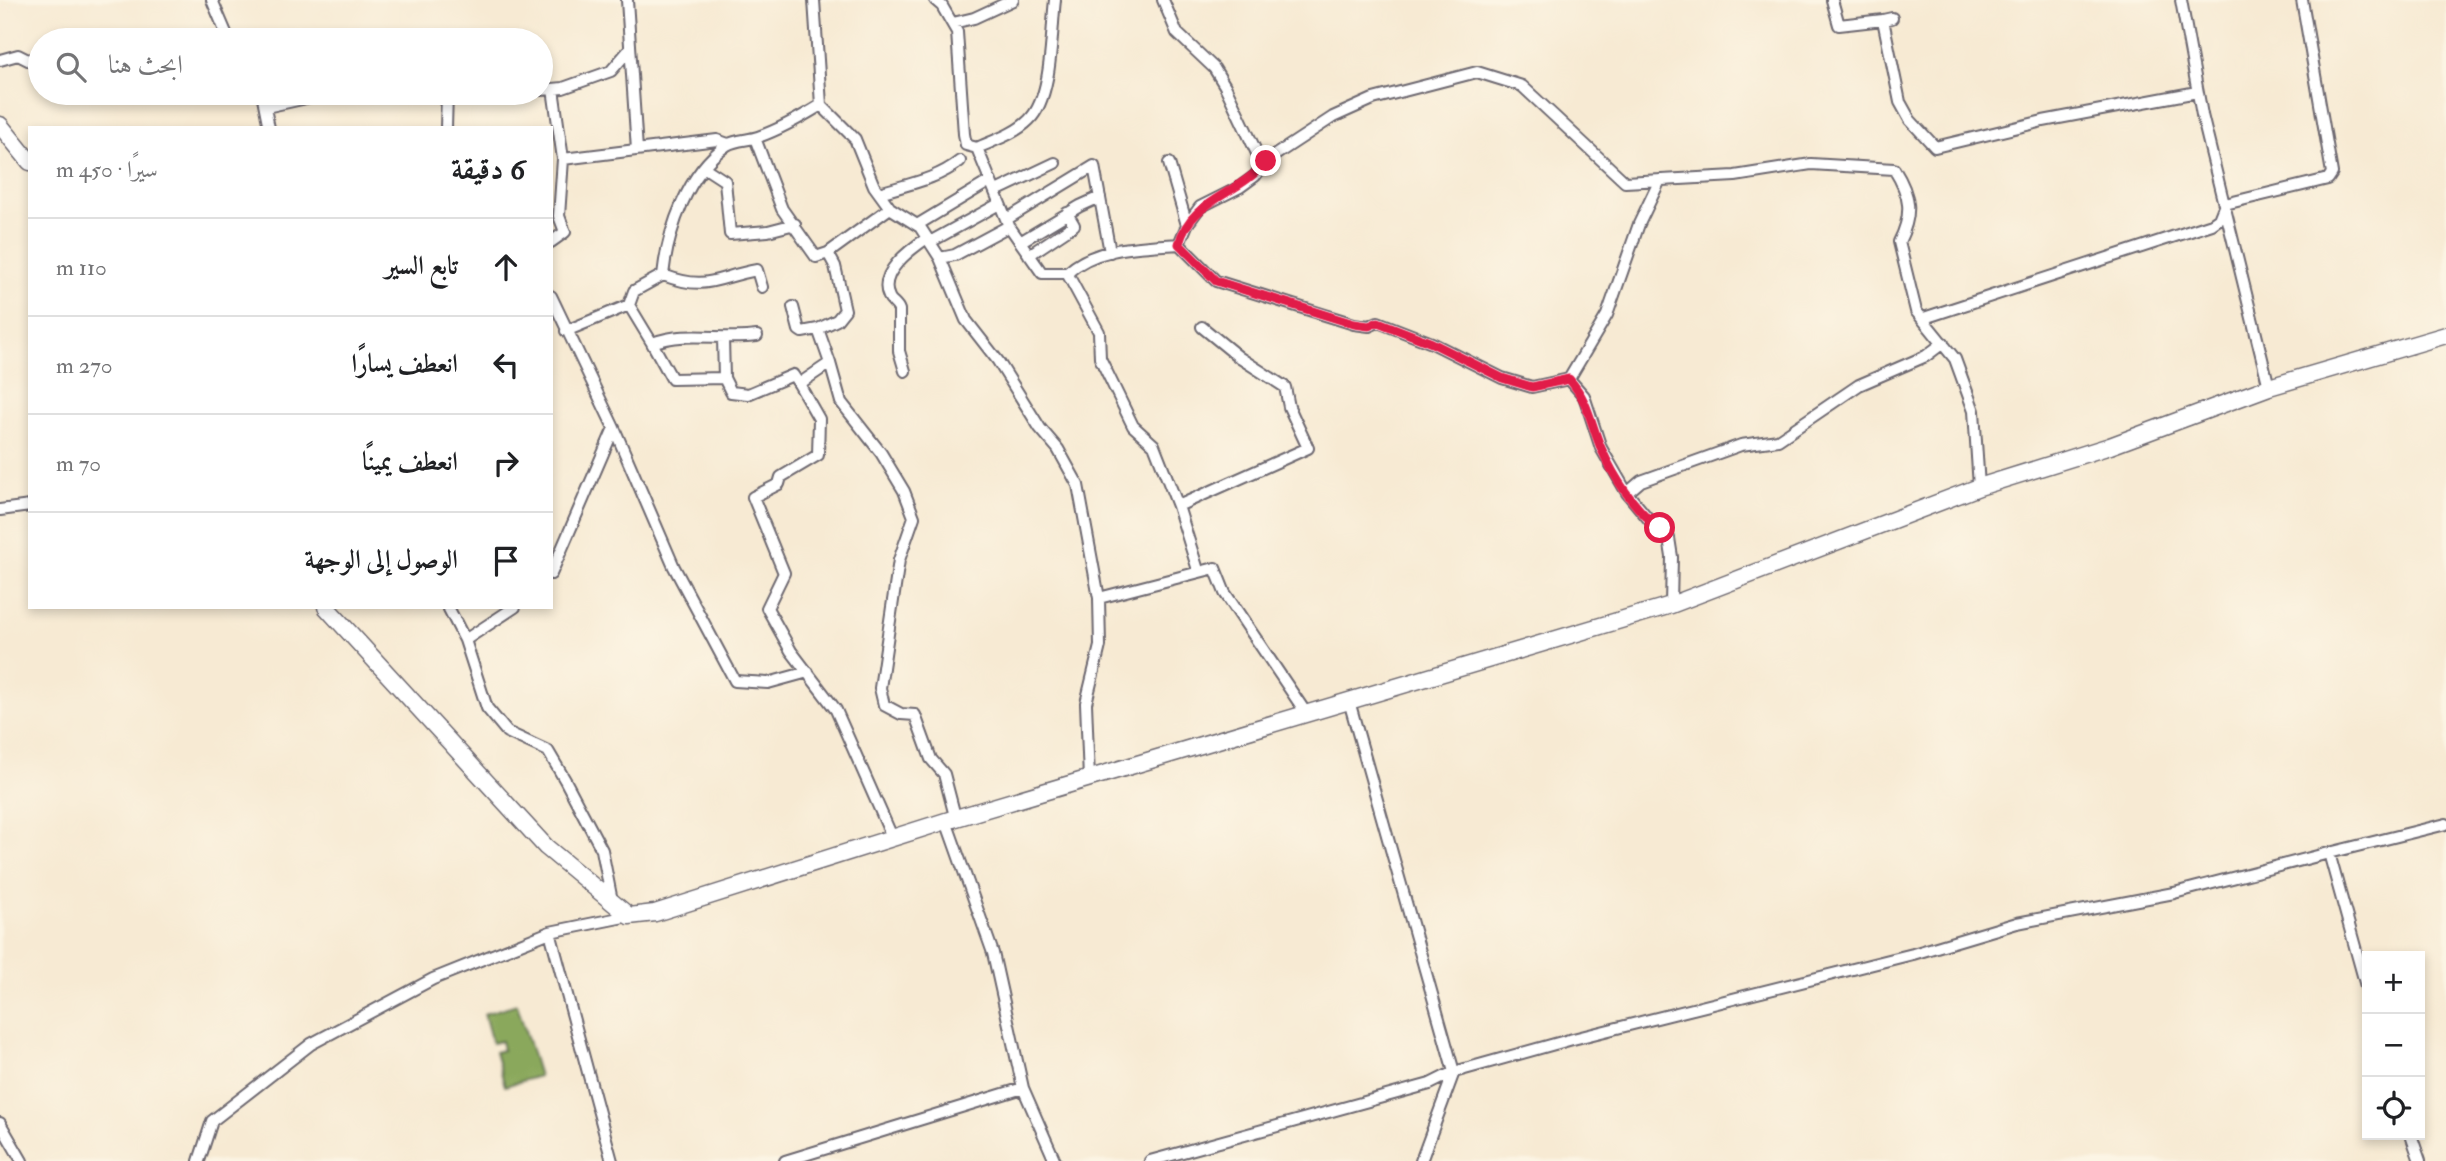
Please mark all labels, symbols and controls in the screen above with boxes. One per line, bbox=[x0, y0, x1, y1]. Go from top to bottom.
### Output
search box bbox=[28, 28, 553, 105]
icon: search bbox=[52, 48, 90, 86]
text: ابحث هنا bbox=[108, 49, 183, 81]
route end bbox=[1250, 145, 1281, 176]
text: 6 دقيقة bbox=[451, 151, 525, 188]
text: سيرًا · 450 m bbox=[56, 155, 158, 184]
icon: ahead bbox=[487, 248, 525, 286]
text: تابع السير bbox=[385, 250, 458, 282]
text: 110 m bbox=[56, 253, 107, 282]
icon: left bbox=[487, 346, 525, 384]
text: انعطف يسارًا bbox=[352, 348, 458, 380]
text: 270 m bbox=[56, 351, 113, 380]
icon: right bbox=[487, 444, 525, 482]
text: انعطف يمينًا bbox=[362, 446, 458, 478]
text: 70 m bbox=[56, 449, 101, 478]
route start bbox=[1644, 512, 1675, 543]
icon: arrive bbox=[487, 542, 525, 580]
text: الوصول إلى الوجهة bbox=[305, 544, 458, 576]
map controls bbox=[2362, 951, 2425, 1140]
button: + bbox=[2362, 951, 2425, 1014]
button: − bbox=[2362, 1014, 2425, 1077]
button: locate bbox=[2362, 1077, 2425, 1140]

